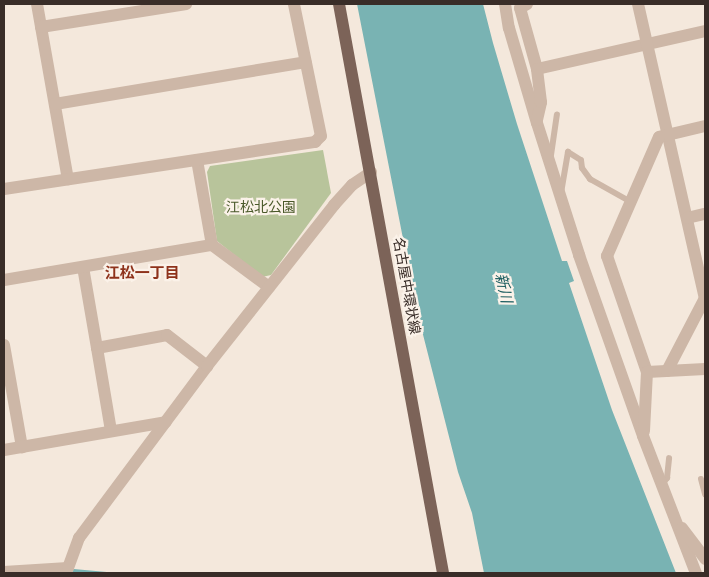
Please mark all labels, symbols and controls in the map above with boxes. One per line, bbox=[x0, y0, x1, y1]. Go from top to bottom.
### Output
park label: 江松北公園 bbox=[226, 199, 296, 215]
street label: 名古屋中環状線 bbox=[390, 236, 424, 336]
district label: 江松一丁目 bbox=[105, 264, 179, 282]
water label: 新川 bbox=[492, 271, 516, 305]

